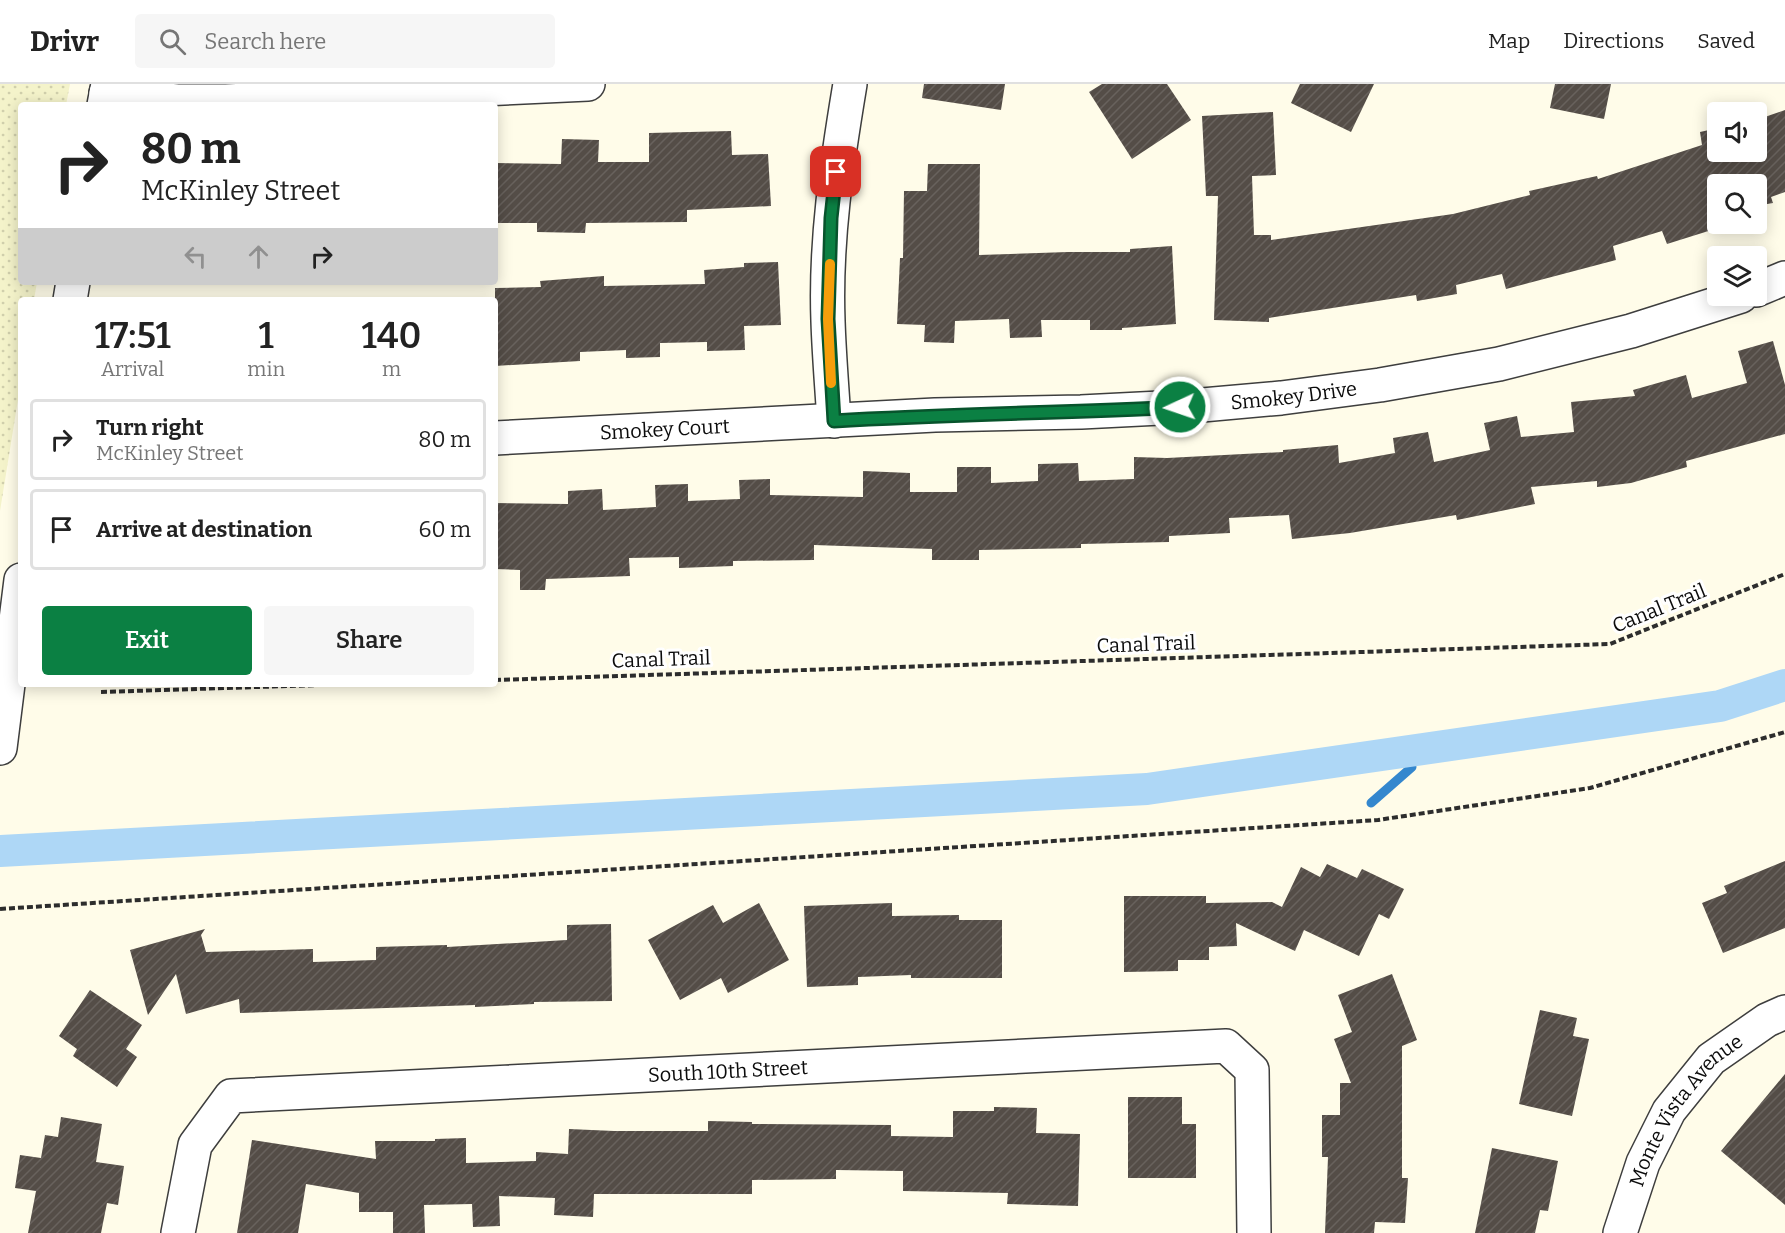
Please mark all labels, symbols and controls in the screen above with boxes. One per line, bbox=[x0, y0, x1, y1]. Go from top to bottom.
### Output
search box bbox=[135, 14, 555, 68]
text: Drivr bbox=[30, 25, 99, 58]
icon: search bbox=[156, 25, 189, 58]
text: Search here bbox=[204, 28, 326, 55]
text: Map bbox=[1488, 28, 1530, 54]
text: Directions bbox=[1563, 28, 1664, 54]
text: Saved bbox=[1697, 28, 1755, 54]
map controls bbox=[1707, 102, 1767, 306]
button: sound bbox=[1707, 102, 1767, 162]
text: 80 m bbox=[141, 124, 241, 174]
icon: right bbox=[42, 126, 120, 204]
pin bbox=[810, 146, 861, 197]
icon: arrive bbox=[819, 155, 852, 188]
button: search bbox=[1707, 174, 1767, 234]
text: McKinley Street bbox=[141, 175, 340, 207]
icon: left bbox=[179, 240, 212, 273]
icon: ahead bbox=[242, 240, 275, 273]
icon: right bbox=[305, 240, 338, 273]
button: layers bbox=[1707, 246, 1767, 306]
text: 17:51 bbox=[95, 314, 171, 358]
text: 1 bbox=[259, 314, 274, 358]
text: 140 bbox=[362, 314, 421, 358]
text: Arrival bbox=[101, 357, 164, 381]
text: min bbox=[247, 357, 285, 381]
text: m bbox=[382, 357, 401, 381]
position arrow bbox=[1148, 375, 1212, 439]
street label: Smokey Drive bbox=[1229, 376, 1358, 414]
text: Turn right bbox=[96, 414, 204, 441]
street label: Smokey Court bbox=[599, 414, 730, 445]
icon: right bbox=[45, 423, 78, 456]
text: 80 m bbox=[418, 426, 471, 453]
text: McKinley Street bbox=[96, 441, 244, 465]
icon: arrive bbox=[45, 513, 78, 546]
text: Arrive at destination bbox=[96, 516, 312, 543]
text: 60 m bbox=[419, 516, 471, 543]
street label: Canal Trail bbox=[1609, 578, 1710, 638]
button: Exit bbox=[42, 606, 252, 675]
button: Share bbox=[264, 606, 474, 675]
street label: Canal Trail bbox=[1096, 630, 1196, 658]
street label: Canal Trail bbox=[611, 645, 711, 673]
street label: Monte Vista Avenue bbox=[1624, 1029, 1747, 1189]
street label: South 10th Street bbox=[647, 1055, 808, 1087]

